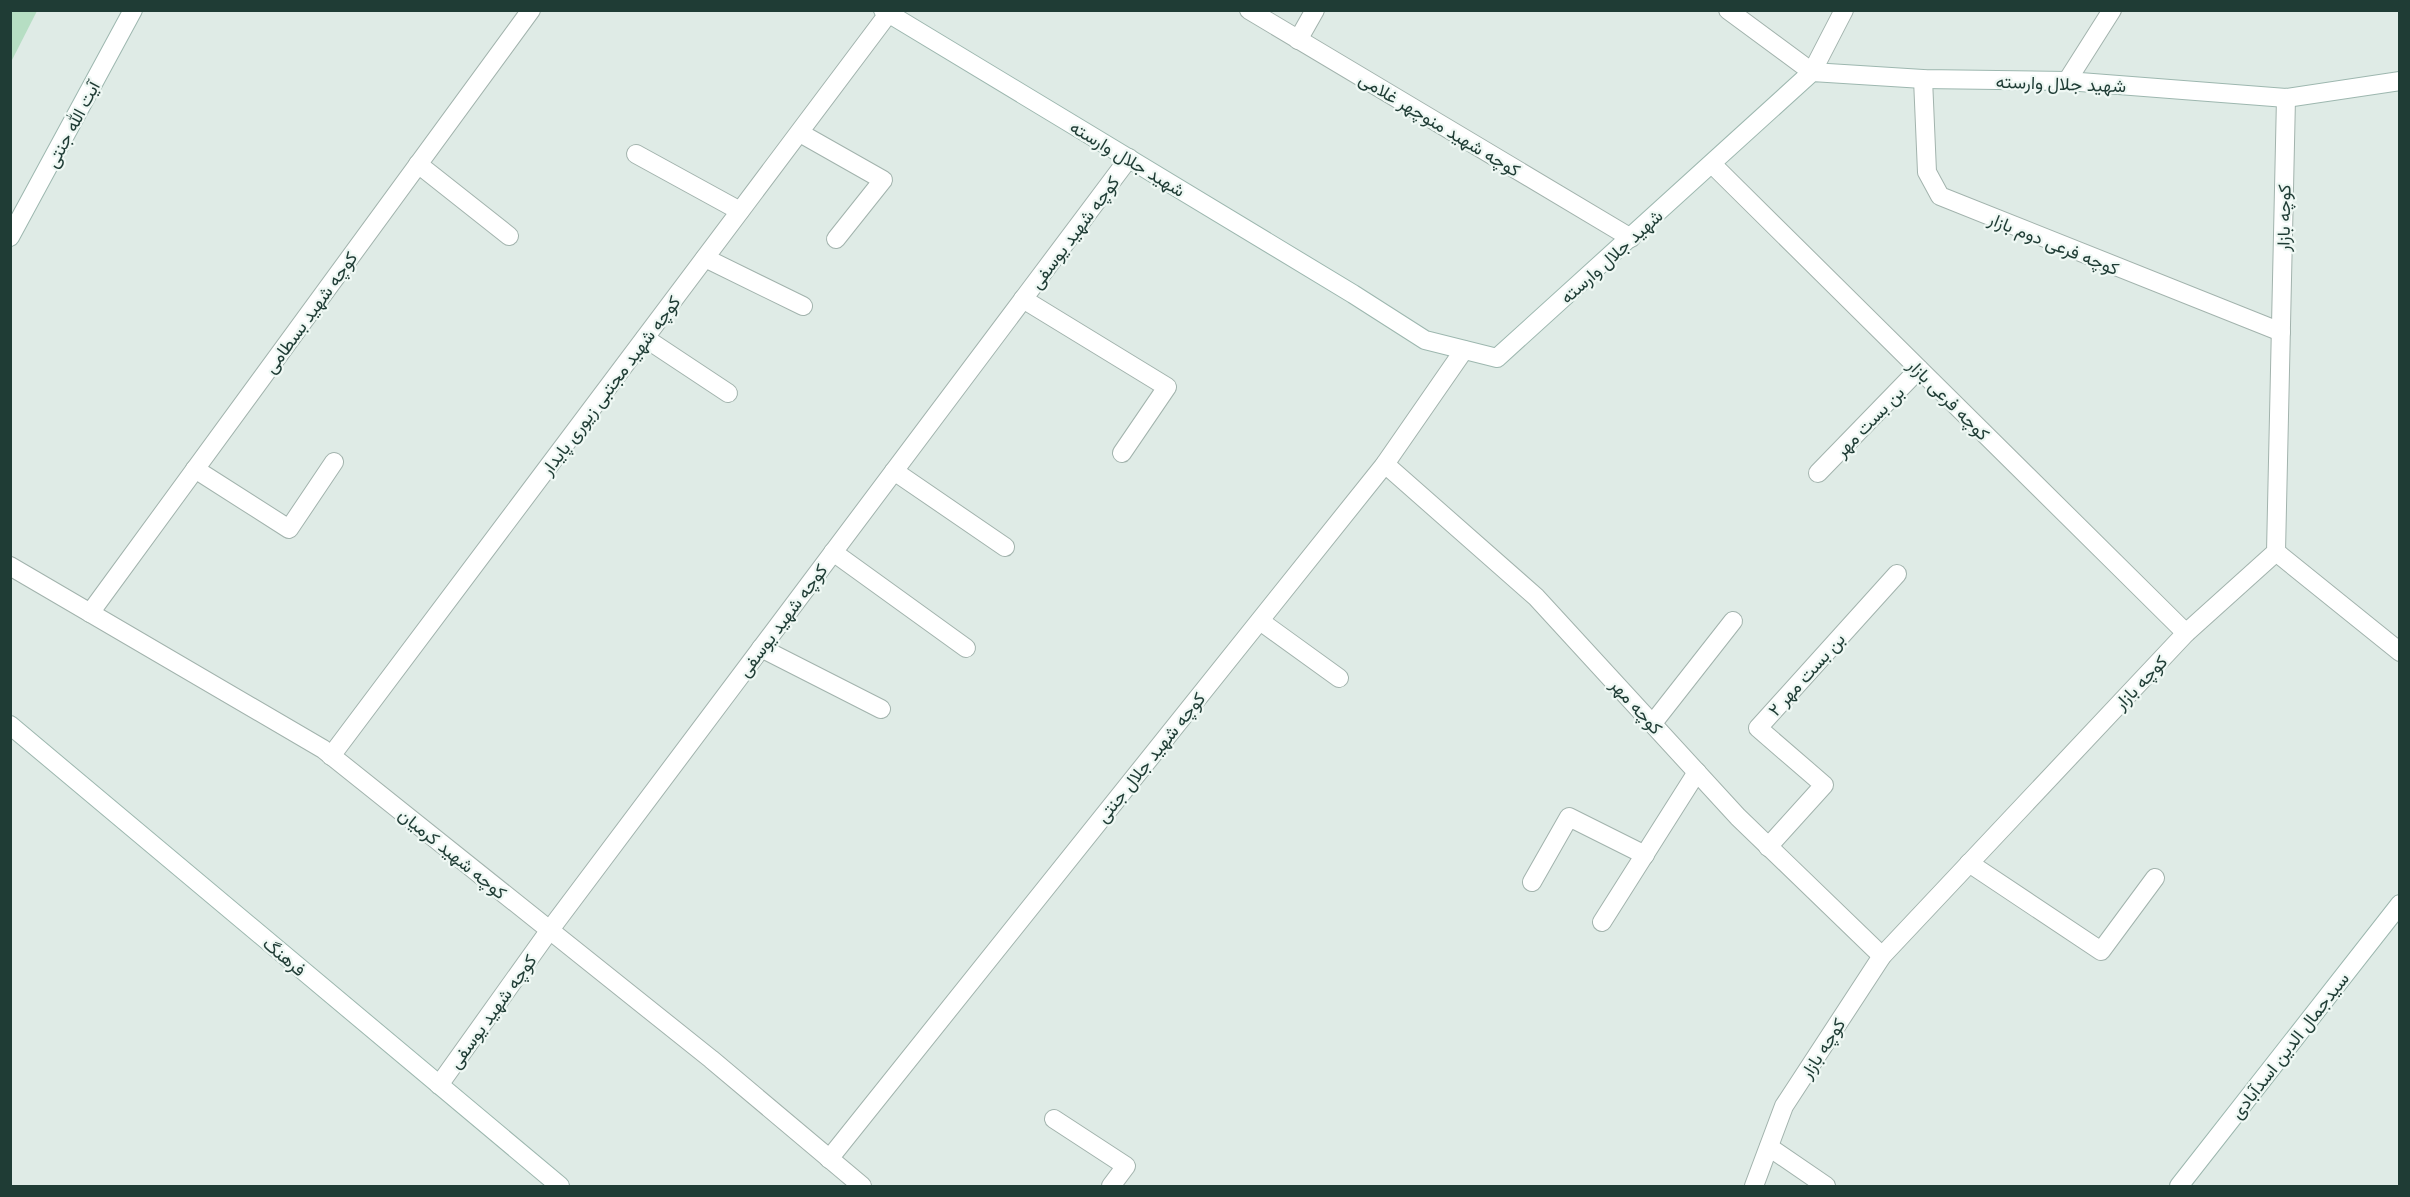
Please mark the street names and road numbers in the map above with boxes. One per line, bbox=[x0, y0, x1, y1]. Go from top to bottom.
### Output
street label: کوچه شهید منوچهر غلامی bbox=[1354, 66, 1525, 183]
street label: شهید جلال وارسته bbox=[1995, 69, 2127, 97]
street label: آیت الله جنتی bbox=[39, 75, 106, 171]
street label: شهید جلال وارسته bbox=[1066, 114, 1190, 202]
street label: کوچه شهید یوسفی bbox=[1024, 171, 1125, 294]
street label: کوچه بازار bbox=[2270, 184, 2297, 253]
street label: شهید جلال وارسته bbox=[1555, 203, 1667, 309]
street label: کوچه فرعی دوم بازار bbox=[1984, 205, 2123, 281]
street label: کوچه شهید بسطامی bbox=[258, 246, 363, 378]
street label: کوچه شهید مجتبی زیوری پایدار bbox=[534, 290, 686, 481]
street label: کوچه فرعی بازار bbox=[1901, 352, 1995, 446]
street label: بن بست مهر bbox=[1828, 380, 1909, 463]
street label: کوچه شهید یوسفی bbox=[732, 559, 833, 682]
street label: بن بست مهر ۲ bbox=[1762, 627, 1850, 721]
street label: کوچه بازار bbox=[2107, 649, 2173, 716]
street label: کوچه مهر bbox=[1604, 672, 1669, 740]
street label: کوچه شهید جلال جنتی bbox=[1090, 687, 1211, 828]
street label: کوچه شهید کرمیان bbox=[393, 802, 512, 905]
street label: فرهنگ bbox=[258, 931, 312, 981]
street label: کوچه شهید یوسفی bbox=[442, 949, 542, 1073]
street label: سیدجمال الدین اسدآبادی bbox=[2224, 967, 2354, 1123]
street label: کوچه بازار bbox=[1793, 1013, 1851, 1084]

